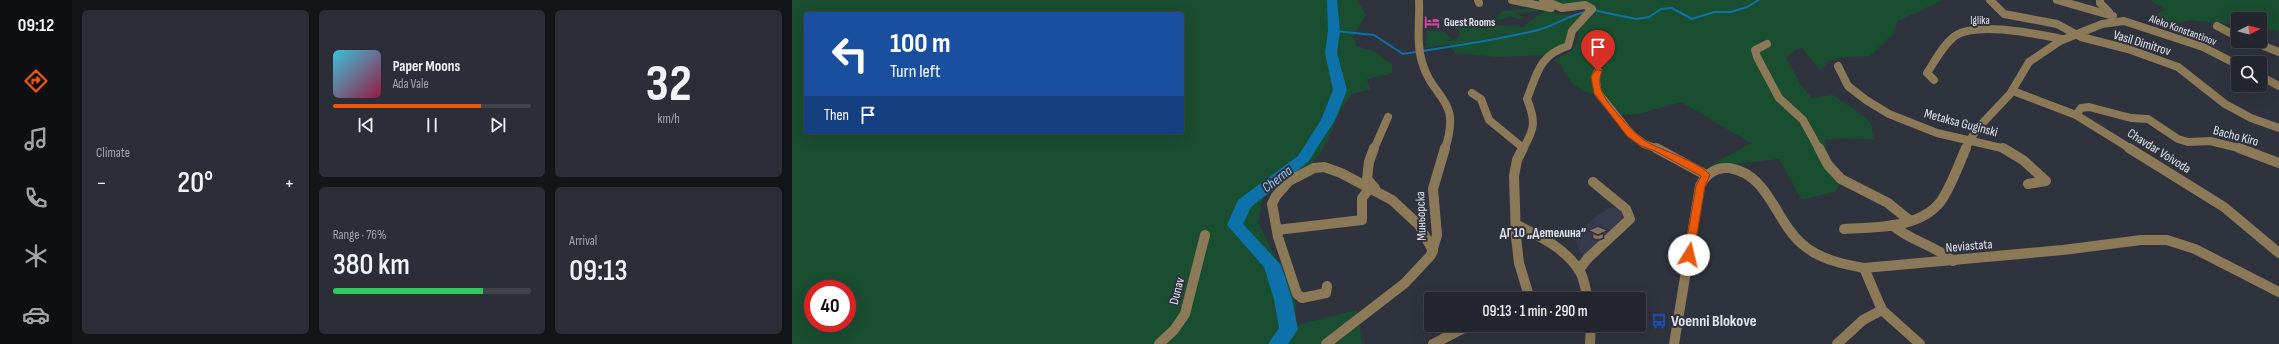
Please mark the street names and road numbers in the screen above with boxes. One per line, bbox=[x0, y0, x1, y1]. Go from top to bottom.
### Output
street label: Aleko Konstantinov bbox=[2147, 11, 2219, 48]
street label: Iglika bbox=[1970, 14, 1990, 27]
street label: Vasil Dimitrov bbox=[2111, 27, 2173, 59]
street label: Metaksa Guginski bbox=[1922, 106, 2000, 140]
street label: Bacho Kiro bbox=[2212, 122, 2260, 150]
street label: Chavdar Voivoda bbox=[2124, 125, 2194, 177]
street label: Миньорска bbox=[1412, 191, 1430, 241]
street label: Neviastata bbox=[1945, 236, 1993, 256]
street label: Dunav bbox=[1166, 276, 1188, 306]

